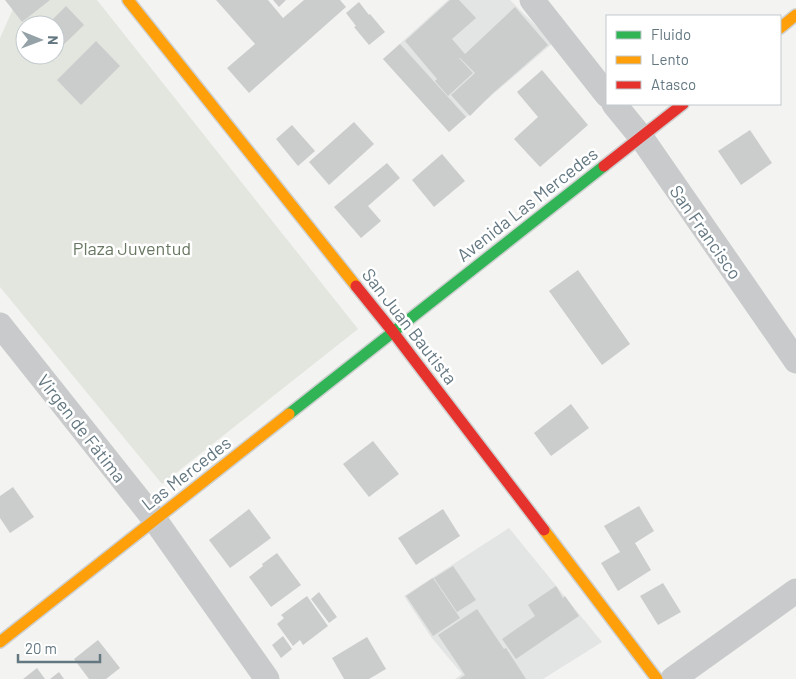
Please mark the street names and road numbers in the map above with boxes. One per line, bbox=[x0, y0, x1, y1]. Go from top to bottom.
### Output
street label: Avenida Las Mercedes bbox=[452, 142, 602, 266]
street label: San Francisco bbox=[665, 181, 747, 283]
street label: San Juan Bautista bbox=[358, 264, 462, 388]
street label: Virgen de Fátima bbox=[33, 370, 131, 486]
street label: Las Mercedes bbox=[137, 431, 235, 515]

